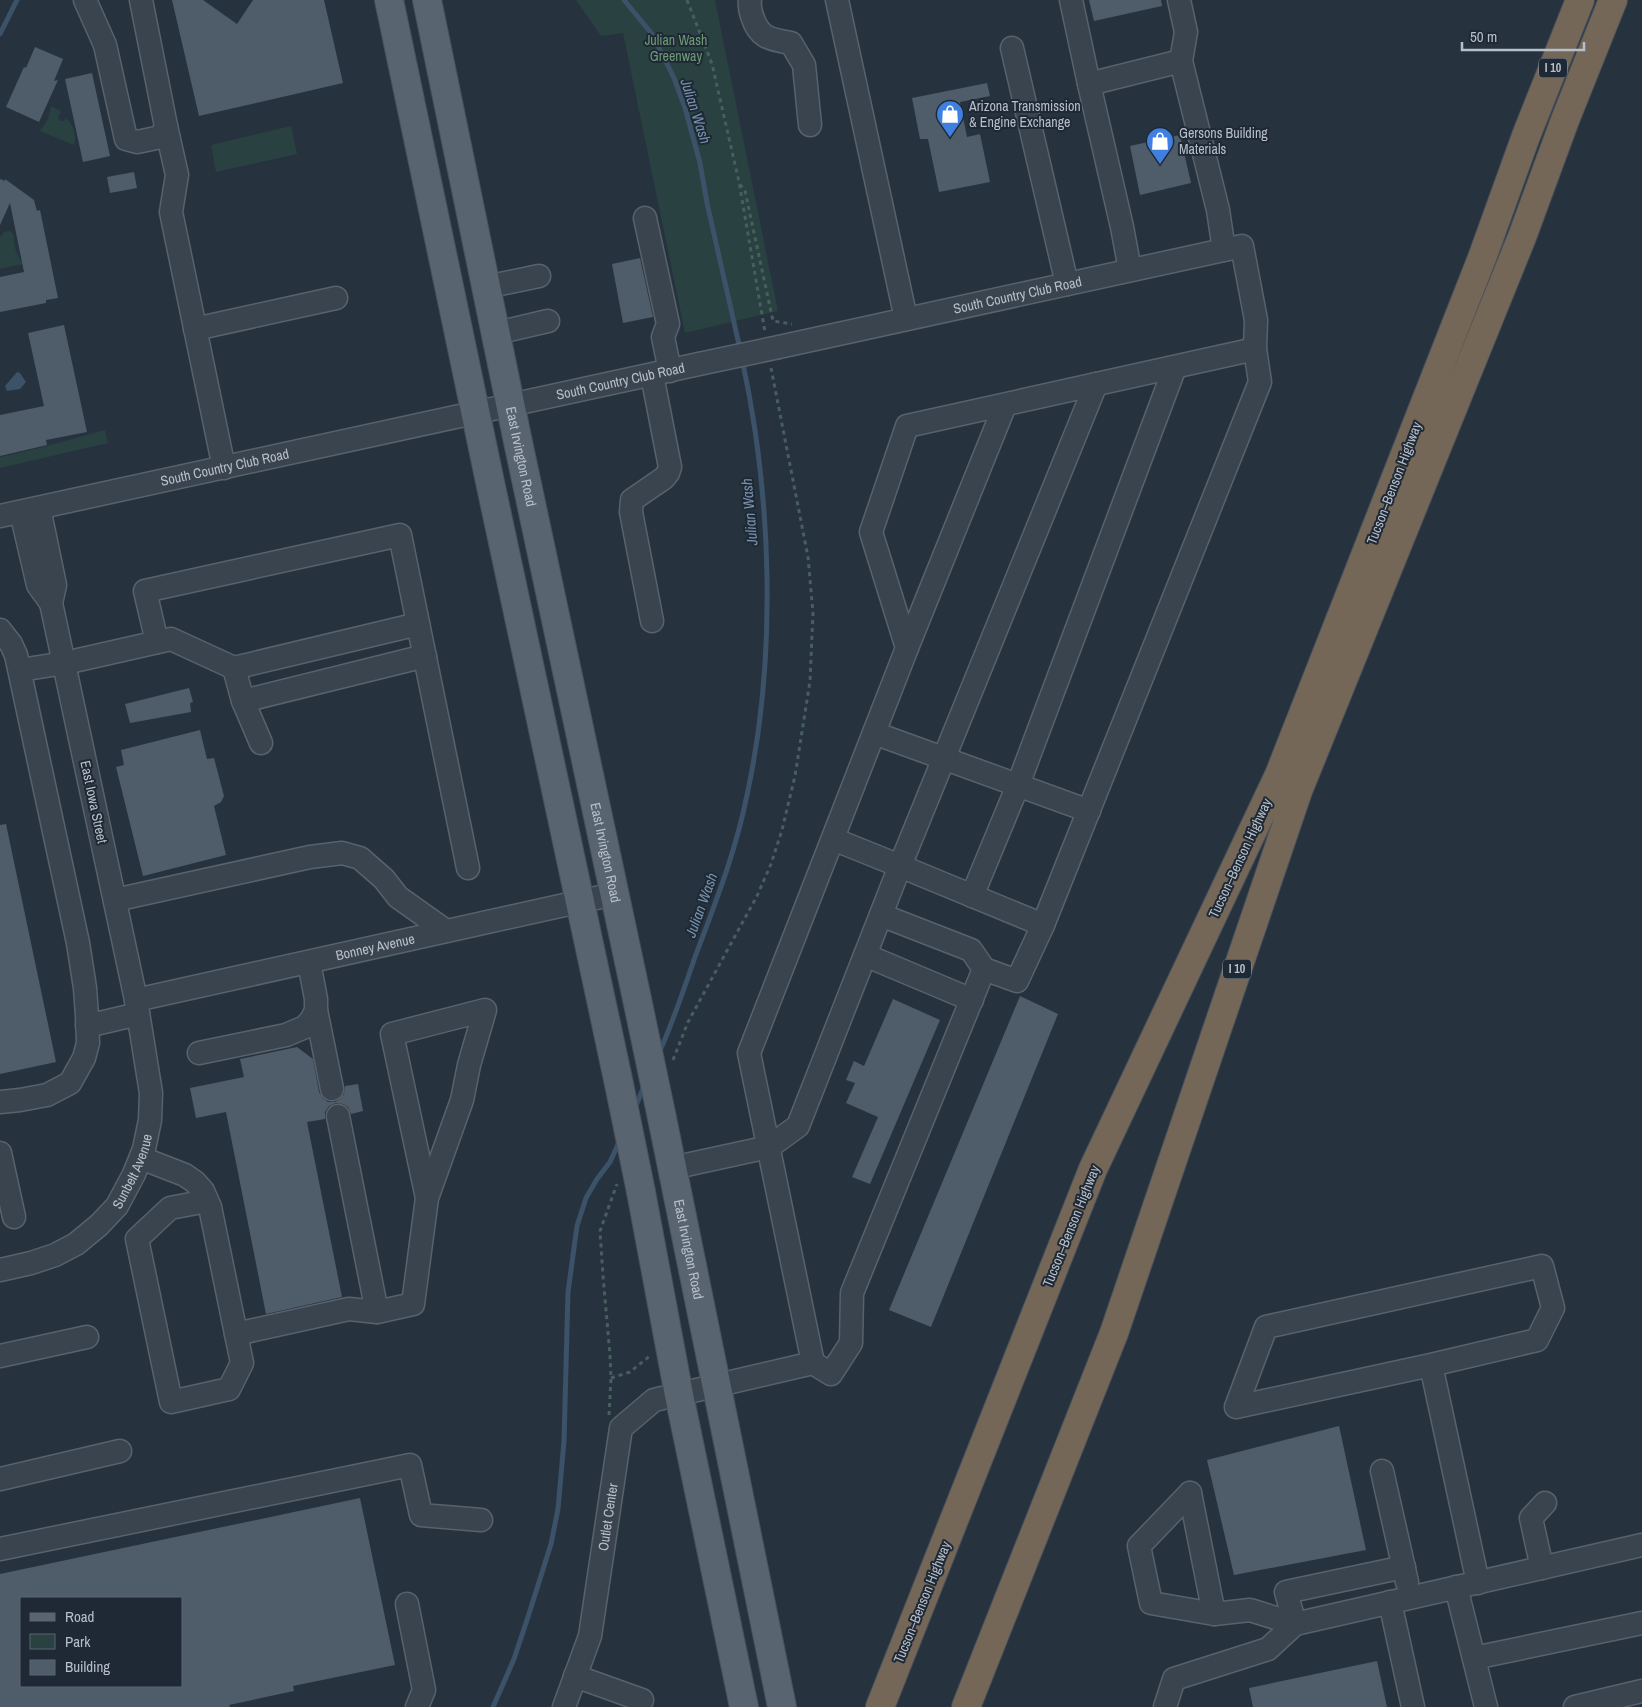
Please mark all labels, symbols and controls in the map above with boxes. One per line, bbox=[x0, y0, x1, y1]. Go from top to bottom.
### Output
scale bar bbox=[1462, 20, 1584, 52]
text: 50 m bbox=[1470, 26, 1497, 47]
park label: Julian Wash Greenway bbox=[645, 31, 707, 65]
road number: I 10 bbox=[1539, 58, 1567, 78]
water label: Julian Wash bbox=[675, 75, 716, 146]
place label: Arizona Transmission & Engine Exchange bbox=[968, 97, 1081, 131]
shop icon: Arizona Transmission & Engine Exchange bbox=[935, 99, 965, 138]
place label: Gersons Building Materials bbox=[1179, 124, 1268, 158]
shop icon: Gersons Building Materials bbox=[1145, 126, 1175, 165]
street label: South Country Club Road bbox=[951, 272, 1083, 318]
street label: South Country Club Road bbox=[555, 358, 686, 404]
street label: East Irvington Road bbox=[502, 405, 540, 508]
street label: Tucson–Benson Highway bbox=[1362, 419, 1426, 547]
street label: South Country Club Road bbox=[159, 444, 291, 490]
water label: Julian Wash bbox=[736, 477, 762, 547]
street label: East Iowa Street bbox=[76, 759, 112, 845]
street label: Tucson–Benson Highway bbox=[1204, 795, 1276, 921]
street label: East Irvington Road bbox=[586, 801, 625, 904]
water label: Julian Wash bbox=[679, 870, 722, 941]
street label: Bonney Avenue bbox=[334, 929, 416, 964]
road number: I 10 bbox=[1223, 960, 1251, 979]
street label: Sunbelt Avenue bbox=[108, 1132, 156, 1212]
street label: Tucson–Benson Highway bbox=[1038, 1162, 1104, 1290]
street label: East Irvington Road bbox=[670, 1198, 708, 1301]
street label: Outlet Center bbox=[594, 1482, 622, 1552]
street label: Tucson–Benson Highway bbox=[889, 1538, 955, 1666]
legend bbox=[20, 1597, 182, 1687]
text: Road bbox=[65, 1606, 94, 1627]
text: Park bbox=[65, 1631, 91, 1652]
text: Building bbox=[65, 1656, 110, 1677]

